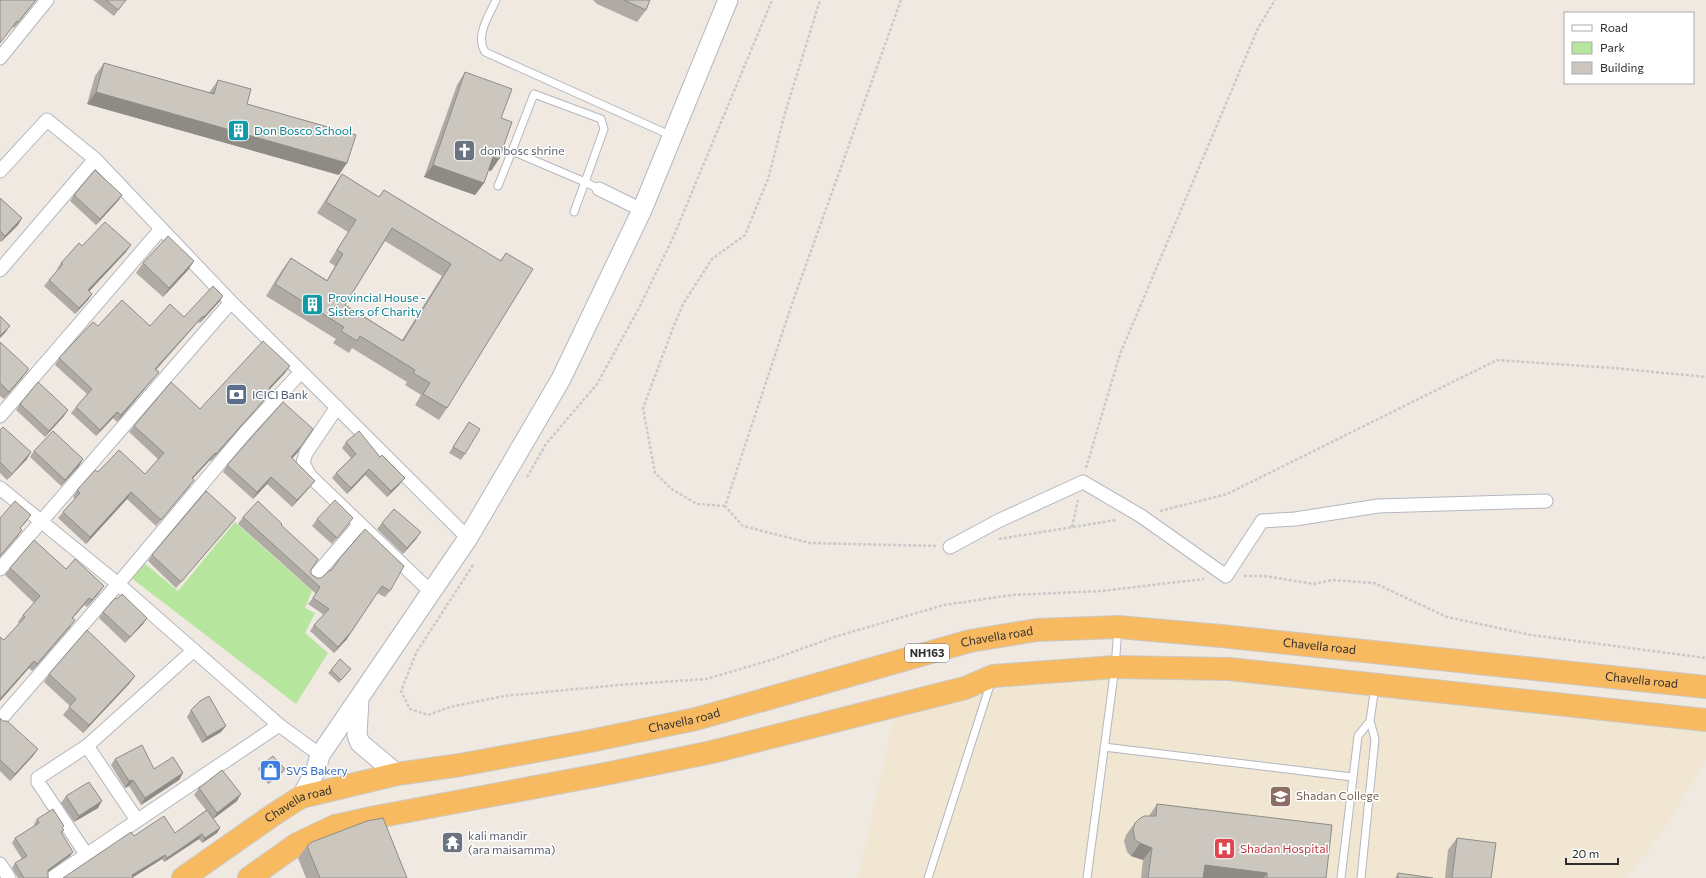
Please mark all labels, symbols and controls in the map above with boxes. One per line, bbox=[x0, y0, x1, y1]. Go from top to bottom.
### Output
legend bbox=[1564, 12, 1694, 84]
text: Road bbox=[1600, 20, 1628, 34]
text: Park bbox=[1600, 40, 1626, 54]
text: Building bbox=[1600, 60, 1644, 74]
building icon: Don Bosco School bbox=[225, 118, 251, 144]
place label: Don Bosco School bbox=[254, 123, 352, 137]
church icon: don bosc shrine bbox=[452, 138, 478, 164]
place label: don bosc shrine bbox=[480, 143, 565, 157]
place label: Provincial House - Sisters of Charity bbox=[328, 290, 426, 318]
building icon: Provincial House - Sisters of Charity bbox=[299, 292, 325, 318]
bank icon: ICICI Bank bbox=[223, 382, 249, 408]
place label: ICICI Bank bbox=[252, 387, 309, 401]
street label: Chavella road bbox=[959, 623, 1034, 649]
street label: Chavella road bbox=[1282, 635, 1357, 656]
road number: NH163 bbox=[905, 644, 949, 662]
street label: Chavella road bbox=[1604, 668, 1679, 690]
street label: Chavella road bbox=[647, 705, 721, 735]
shop icon: SVS Bakery bbox=[257, 758, 283, 784]
place label: SVS Bakery bbox=[286, 763, 348, 777]
street label: Chavella road bbox=[261, 782, 333, 825]
school or university icon: Shadan College bbox=[1267, 783, 1293, 809]
place label: Shadan College bbox=[1296, 788, 1379, 802]
place label: kali mandir (ara maisamma) bbox=[468, 828, 555, 856]
temple icon: kali mandir (ara maisamma) bbox=[440, 830, 466, 856]
hospital icon: Shadan Hospital bbox=[1211, 836, 1237, 862]
scale bar bbox=[1566, 840, 1618, 866]
place label: Shadan Hospital bbox=[1240, 841, 1329, 855]
text: 20 m bbox=[1572, 846, 1599, 860]

